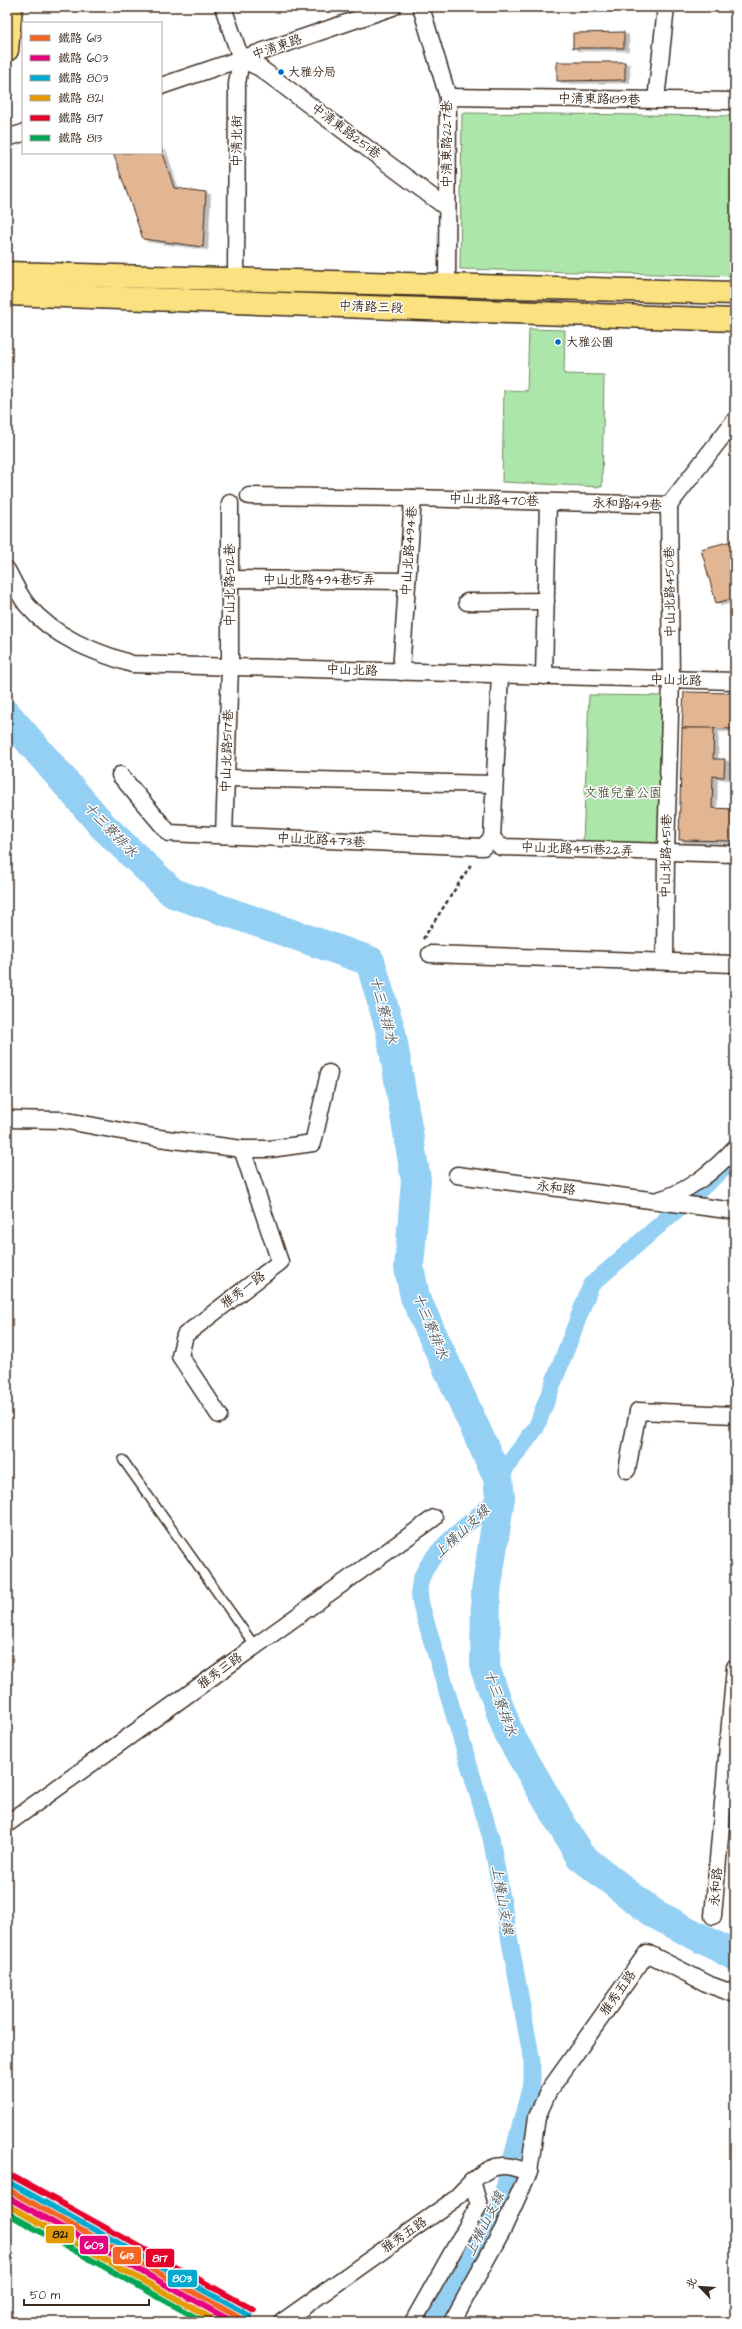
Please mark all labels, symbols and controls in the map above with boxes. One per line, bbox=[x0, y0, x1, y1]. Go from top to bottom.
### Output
legend bbox=[22, 22, 162, 154]
text: 鐵路 613 bbox=[58, 30, 102, 47]
street label: 中清東路 bbox=[249, 30, 305, 64]
text: 鐵路 603 bbox=[58, 50, 108, 67]
place label: 大雅分局 bbox=[288, 64, 336, 81]
marker: 大雅分局 bbox=[276, 67, 286, 77]
text: 鐵路 803 bbox=[58, 70, 108, 87]
street label: 中清東路189巷 bbox=[558, 89, 640, 109]
text: 鐵路 821 bbox=[58, 90, 103, 107]
street label: 中清東路251巷 bbox=[307, 99, 385, 163]
street label: 中清東路227巷 bbox=[438, 100, 456, 188]
text: 鐵路 817 bbox=[58, 110, 104, 127]
street label: 中清北街 bbox=[228, 115, 246, 167]
text: 鐵路 813 bbox=[58, 130, 102, 147]
street label: 中清路三段 bbox=[338, 297, 404, 317]
place label: 大雅公園 bbox=[566, 334, 614, 351]
marker: 大雅公園 bbox=[553, 337, 563, 347]
street label: 中山北路470巷 bbox=[449, 489, 539, 511]
street label: 永和路149巷 bbox=[592, 494, 662, 514]
street label: 中山北路494巷 bbox=[397, 505, 421, 597]
street label: 中山北路512巷 bbox=[221, 543, 239, 627]
street label: 中山北路450巷 bbox=[660, 546, 680, 638]
street label: 中山北路494巷5弄 bbox=[263, 571, 375, 589]
street label: 中山北路 bbox=[326, 660, 378, 680]
street label: 中山北路 bbox=[650, 670, 702, 690]
street label: 中山北路517巷 bbox=[217, 709, 237, 793]
park label: 文雅兒童公園 bbox=[584, 784, 662, 802]
water label: 十三寮排水 bbox=[78, 798, 142, 863]
street label: 中山北路451巷 bbox=[656, 813, 676, 899]
street label: 中山北路473巷 bbox=[276, 829, 366, 851]
street label: 中山北路451巷22弄 bbox=[520, 838, 634, 860]
water label: 十三寮排水 bbox=[364, 974, 402, 1047]
street label: 永和路 bbox=[536, 1177, 576, 1199]
street label: 雅秀一路 bbox=[217, 1267, 269, 1313]
water label: 十三寮排水 bbox=[407, 1290, 453, 1363]
water label: 上橫山支線 bbox=[430, 1500, 495, 1563]
street label: 雅秀三路 bbox=[194, 1648, 246, 1694]
water label: 十三寮排水 bbox=[479, 1667, 522, 1740]
water label: 上橫山支線 bbox=[486, 1864, 518, 1937]
street label: 永和路 bbox=[705, 1867, 727, 1907]
street label: 雅秀五路 bbox=[596, 1967, 640, 2019]
water label: 上橫山支線 bbox=[460, 2187, 510, 2260]
street label: 雅秀五路 bbox=[378, 2213, 430, 2257]
line badge: 821 bbox=[45, 2225, 75, 2244]
text: 821 bbox=[53, 2227, 68, 2242]
line badge: 603 bbox=[79, 2235, 109, 2255]
text: 603 bbox=[84, 2238, 104, 2253]
line badge: 613 bbox=[112, 2246, 142, 2265]
text: 613 bbox=[120, 2248, 134, 2263]
line badge: 817 bbox=[145, 2248, 175, 2268]
text: 817 bbox=[152, 2251, 168, 2266]
north arrow bbox=[680, 2267, 720, 2307]
line badge: 803 bbox=[167, 2269, 198, 2288]
text: 803 bbox=[172, 2271, 192, 2286]
text: 北 bbox=[682, 2275, 701, 2291]
scale bar bbox=[24, 2281, 149, 2307]
text: 50 m bbox=[30, 2287, 61, 2304]

